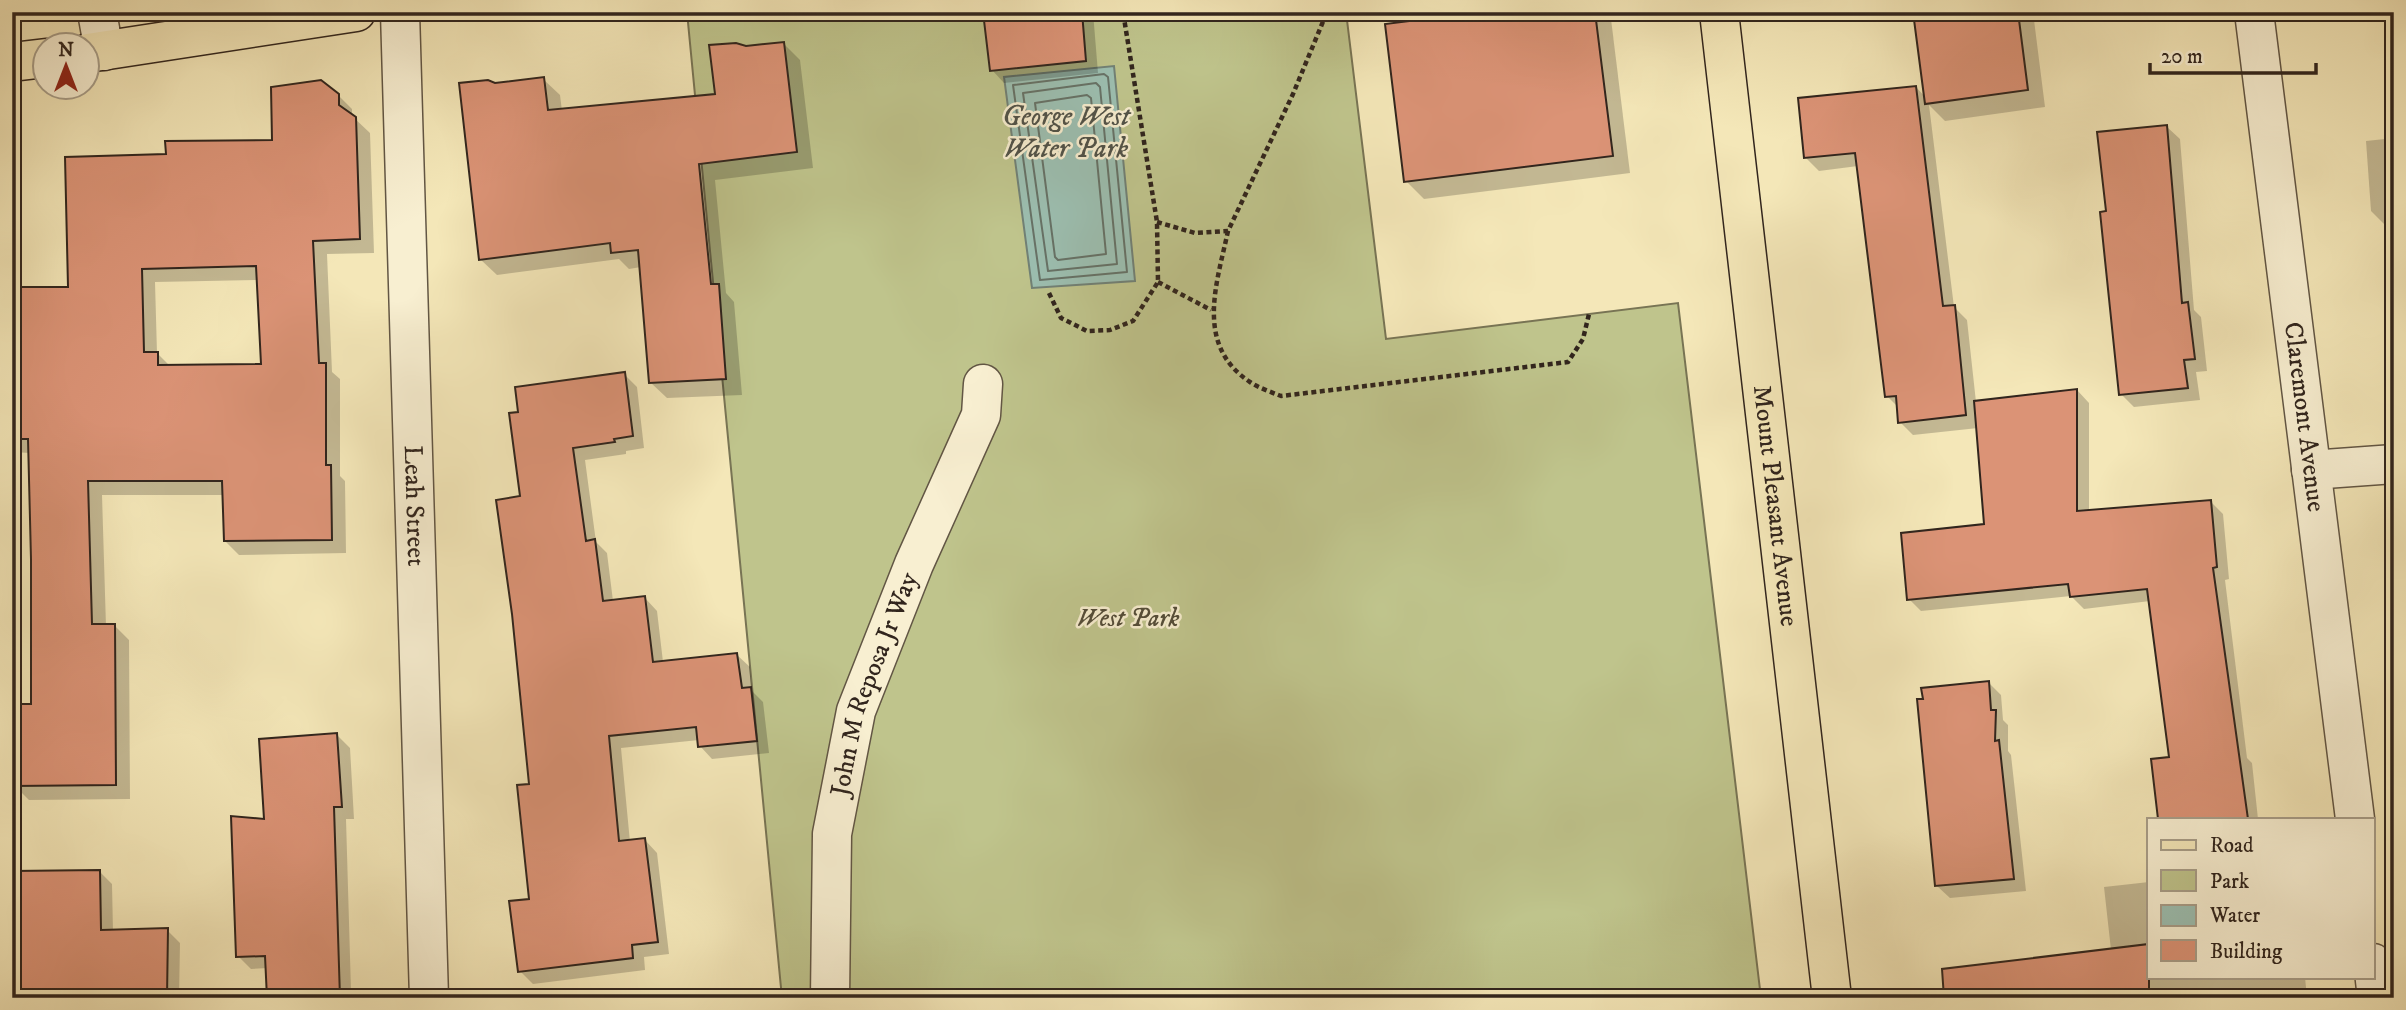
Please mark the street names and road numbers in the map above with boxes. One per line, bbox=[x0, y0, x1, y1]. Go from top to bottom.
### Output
street label: Claremont Avenue bbox=[2276, 320, 2333, 514]
street label: Mount Pleasant Avenue bbox=[1745, 383, 1806, 628]
street label: Leah Street bbox=[396, 445, 433, 567]
street label: John M Reposa Jr Way bbox=[823, 567, 926, 801]

